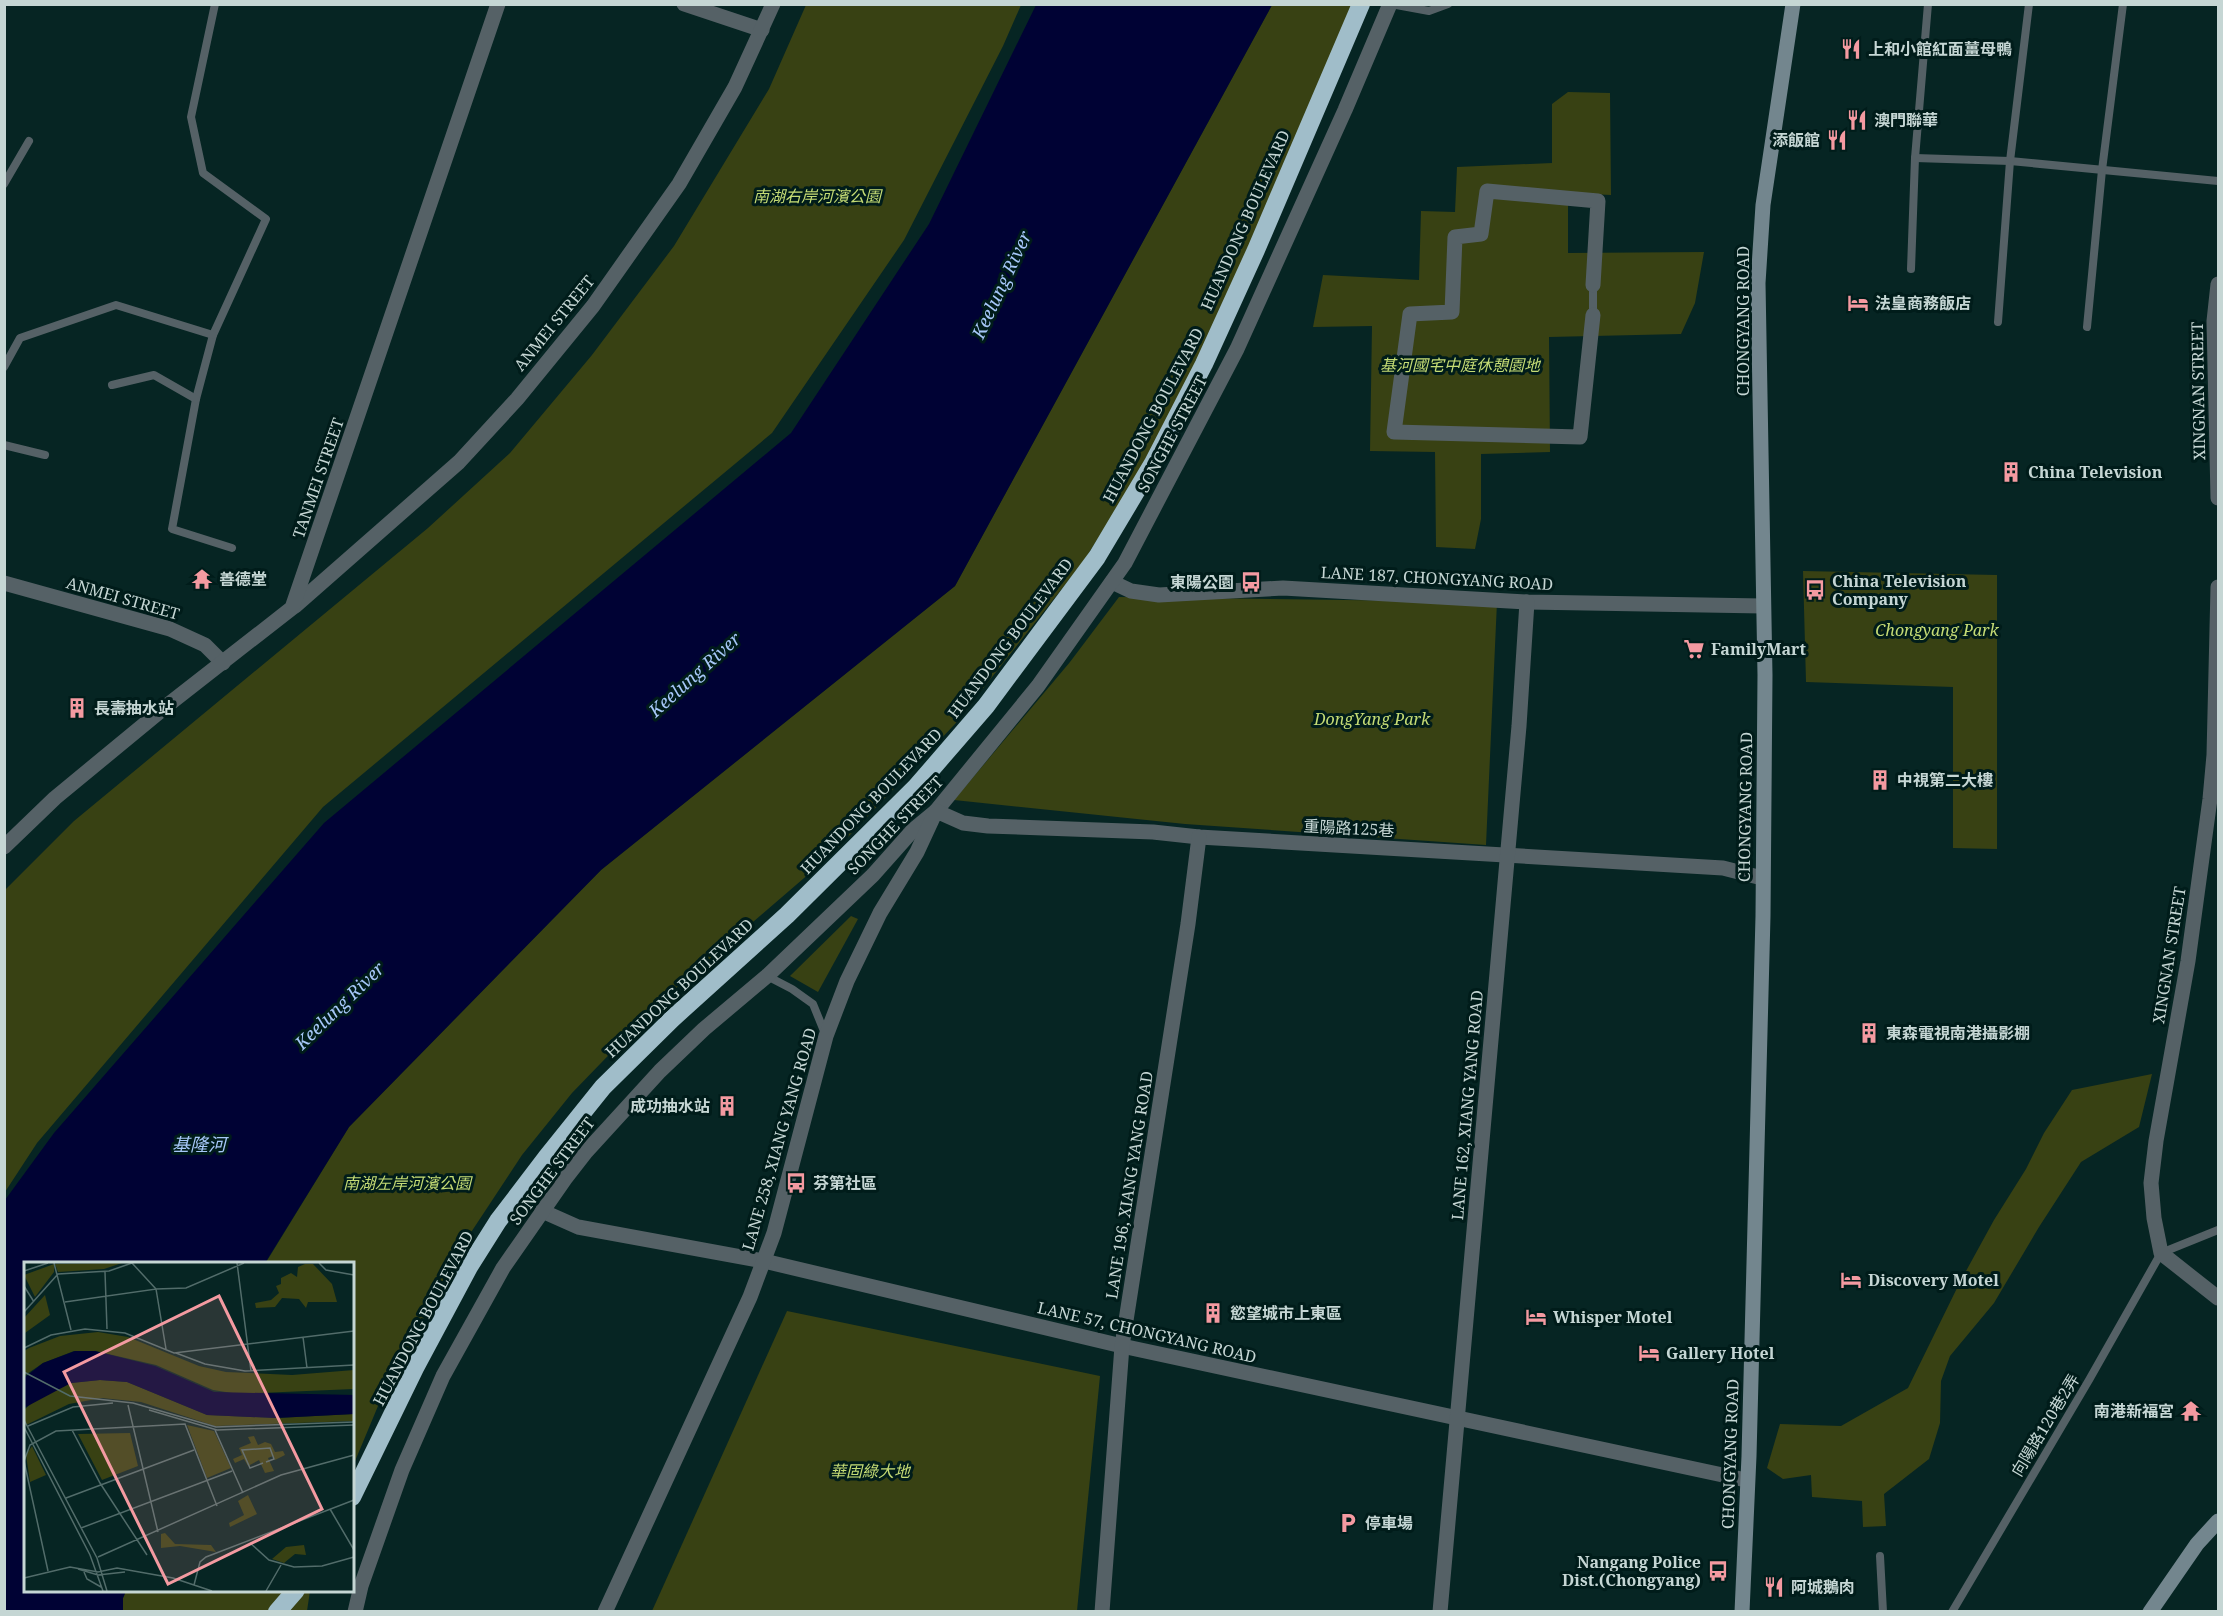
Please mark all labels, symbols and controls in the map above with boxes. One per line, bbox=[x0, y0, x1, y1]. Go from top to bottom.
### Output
restaurant icon: 上和小館紅面薑母鴨 bbox=[1839, 37, 1863, 61]
place label: 上和小館紅面薑母鴨 bbox=[1868, 38, 2012, 60]
restaurant icon: 澳門聯華 bbox=[1845, 108, 1869, 132]
place label: 澳門聯華 bbox=[1874, 109, 1938, 131]
street label: HUANDONG BOULEVARD bbox=[1195, 126, 1295, 314]
restaurant icon: 添飯館 bbox=[1825, 128, 1849, 152]
place label: 添飯館 bbox=[1772, 129, 1820, 151]
park label: 南湖右岸河濱公園 bbox=[753, 185, 883, 207]
water label: Keelung River bbox=[965, 226, 1037, 343]
street label: CHONGYANG ROAD bbox=[1732, 246, 1754, 396]
street label: ANMEI STREET bbox=[509, 270, 599, 375]
hotel icon: 法皇商務飯店 bbox=[1846, 291, 1870, 315]
place label: 法皇商務飯店 bbox=[1875, 292, 1971, 314]
street label: XINGNAN STREET bbox=[2186, 321, 2210, 460]
street label: HUANDONG BOULEVARD bbox=[1098, 324, 1208, 506]
park label: 基河國宅中庭休憩園地 bbox=[1380, 354, 1542, 376]
street label: SONGHE STREET bbox=[1132, 372, 1212, 496]
street label: TANMEI STREET bbox=[287, 415, 349, 541]
building icon: China Television bbox=[1999, 460, 2023, 484]
place label: China Television bbox=[2028, 461, 2163, 483]
street label: HUANDONG BOULEVARD bbox=[943, 554, 1077, 722]
street label: LANE 187, CHONGYANG ROAD bbox=[1320, 561, 1554, 595]
temple icon: 善德堂 bbox=[190, 567, 214, 591]
place label: 善德堂 bbox=[219, 568, 267, 590]
bus stop icon: 東陽公園 bbox=[1239, 570, 1263, 594]
place label: China Television Company bbox=[1832, 570, 1967, 610]
street label: ANMEI STREET bbox=[64, 571, 182, 625]
place label: 東陽公園 bbox=[1170, 571, 1234, 593]
bus stop icon: China Television Company bbox=[1803, 578, 1827, 602]
park label: Chongyang Park bbox=[1875, 619, 2000, 641]
water label: Keelung River bbox=[642, 626, 746, 723]
supermarket icon: FamilyMart bbox=[1682, 637, 1706, 661]
place label: FamilyMart bbox=[1711, 638, 1806, 660]
building icon: 長壽抽水站 bbox=[65, 696, 89, 720]
place label: 長壽抽水站 bbox=[94, 697, 174, 719]
park label: DongYang Park bbox=[1313, 708, 1431, 730]
street label: HUANDONG BOULEVARD bbox=[795, 723, 947, 879]
street label: CHONGYANG ROAD bbox=[1733, 732, 1757, 882]
building icon: 中視第二大樓 bbox=[1868, 768, 1892, 792]
place label: 中視第二大樓 bbox=[1897, 769, 1993, 791]
street label: SONGHE STREET bbox=[842, 771, 948, 879]
street label: 重陽路125巷 bbox=[1303, 815, 1395, 841]
street label: XINGNAN STREET bbox=[2147, 885, 2191, 1025]
street label: HUANDONG BOULEVARD bbox=[600, 913, 758, 1063]
water label: Keelung River bbox=[288, 956, 390, 1055]
street label: LANE 162, XIANG YANG ROAD bbox=[1446, 989, 1488, 1221]
building icon: 東森電視南港攝影棚 bbox=[1857, 1021, 1881, 1045]
place label: 東森電視南港攝影棚 bbox=[1886, 1022, 2030, 1044]
street label: LANE 258, XIANG YANG ROAD bbox=[737, 1025, 821, 1253]
street label: LANE 196, XIANG YANG ROAD bbox=[1100, 1069, 1158, 1301]
building icon: 成功抽水站 bbox=[715, 1094, 739, 1118]
place label: 成功抽水站 bbox=[630, 1095, 710, 1117]
street label: SONGHE STREET bbox=[504, 1113, 600, 1229]
water label: 基隆河 bbox=[172, 1132, 229, 1156]
bus stop icon: 芬第社區 bbox=[784, 1171, 808, 1195]
park label: 南湖左岸河濱公園 bbox=[343, 1172, 473, 1194]
place label: 芬第社區 bbox=[813, 1172, 877, 1194]
street label: HUANDONG BOULEVARD bbox=[368, 1227, 478, 1409]
inset map bbox=[24, 1262, 354, 1592]
hotel icon: Discovery Motel bbox=[1839, 1268, 1863, 1292]
place label: Discovery Motel bbox=[1868, 1269, 1999, 1291]
street label: LANE 57, CHONGYANG ROAD bbox=[1035, 1296, 1259, 1368]
building icon: 慾望城市上東區 bbox=[1201, 1301, 1225, 1325]
place label: 慾望城市上東區 bbox=[1230, 1302, 1342, 1324]
hotel icon: Whisper Motel bbox=[1524, 1305, 1548, 1329]
place label: Whisper Motel bbox=[1553, 1306, 1673, 1328]
hotel icon: Gallery Hotel bbox=[1637, 1341, 1661, 1365]
place label: Gallery Hotel bbox=[1666, 1342, 1775, 1364]
street label: 向陽路120巷2弄 bbox=[2006, 1370, 2084, 1480]
street label: CHONGYANG ROAD bbox=[1716, 1379, 1744, 1529]
temple icon: 南港新福宮 bbox=[2179, 1399, 2203, 1423]
place label: 南港新福宮 bbox=[2094, 1400, 2174, 1422]
park label: 華固綠大地 bbox=[830, 1460, 912, 1482]
parking icon: 停車場 bbox=[1336, 1511, 1360, 1535]
place label: 停車場 bbox=[1365, 1512, 1413, 1534]
place label: Nangang Police Dist.(Chongyang) bbox=[1562, 1551, 1701, 1591]
bus stop icon: Nangang Police Dist.(Chongyang) bbox=[1706, 1559, 1730, 1583]
restaurant icon: 阿城鵝肉 bbox=[1762, 1575, 1786, 1599]
place label: 阿城鵝肉 bbox=[1791, 1576, 1855, 1598]

